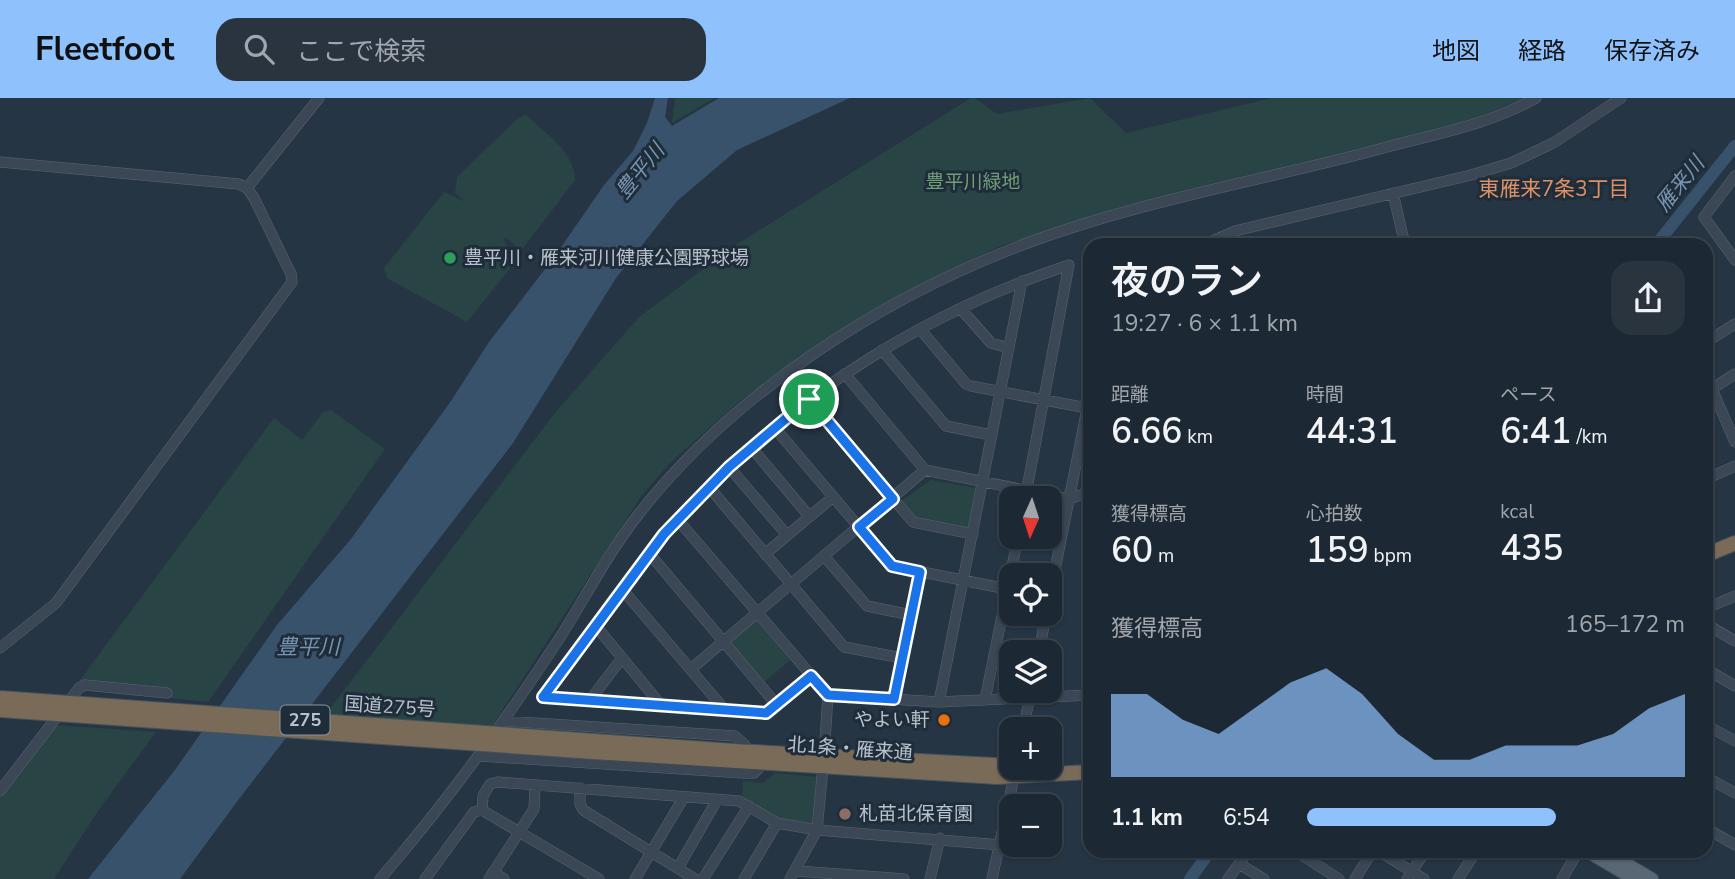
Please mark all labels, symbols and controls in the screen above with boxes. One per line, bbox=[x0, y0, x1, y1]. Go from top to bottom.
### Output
search box bbox=[216, 18, 706, 81]
text: Fleetfoot bbox=[35, 27, 174, 72]
icon: search bbox=[240, 30, 278, 68]
text: ここで検索 bbox=[296, 34, 426, 69]
text: 地図 bbox=[1432, 35, 1480, 67]
text: 経路 bbox=[1518, 35, 1566, 67]
text: 保存済み bbox=[1604, 35, 1700, 67]
water label: 豊平川 bbox=[609, 136, 672, 204]
water label: 雁来川 bbox=[1649, 149, 1712, 217]
park label: 豊平川緑地 bbox=[925, 169, 1021, 195]
district label: 東雁来7条3丁目 bbox=[1478, 175, 1630, 203]
place label: 豊平川・雁来河川健康公園野球場 bbox=[464, 245, 749, 271]
marker: 豊平川・雁来河川健康公園野球場 bbox=[442, 250, 458, 266]
text: 夜のラン bbox=[1111, 256, 1263, 307]
button: share bbox=[1611, 261, 1685, 335]
text: 19:27 · 6 × 1.1 km bbox=[1111, 308, 1298, 339]
pin bbox=[779, 369, 839, 429]
icon: arrive bbox=[790, 380, 828, 418]
text: 距離 bbox=[1111, 382, 1149, 408]
text: 時間 bbox=[1306, 382, 1344, 408]
text: ペース bbox=[1500, 382, 1556, 408]
text: 6.66 bbox=[1111, 408, 1182, 455]
text: 44:31 bbox=[1306, 408, 1398, 455]
text: 6:41 bbox=[1500, 408, 1572, 455]
text: km bbox=[1182, 424, 1213, 450]
text: /km bbox=[1572, 424, 1608, 450]
north arrow bbox=[999, 486, 1062, 550]
map controls bbox=[999, 486, 1062, 857]
text: kcal bbox=[1500, 499, 1534, 525]
text: 獲得標高 bbox=[1111, 501, 1187, 527]
text: 心拍数 bbox=[1306, 501, 1363, 527]
text: 435 bbox=[1500, 525, 1563, 572]
text: 60 bbox=[1111, 527, 1153, 574]
text: 159 bbox=[1306, 527, 1369, 574]
text: m bbox=[1153, 543, 1174, 569]
text: bpm bbox=[1369, 543, 1412, 569]
button: locate bbox=[999, 563, 1062, 626]
text: 165–172 m bbox=[1565, 609, 1685, 640]
text: 獲得標高 bbox=[1111, 613, 1203, 644]
water label: 豊平川 bbox=[277, 633, 341, 661]
button: layers bbox=[999, 640, 1062, 703]
street label: 国道275号 bbox=[344, 691, 436, 723]
road number: 275 bbox=[280, 706, 330, 734]
place label: やよい軒 bbox=[854, 707, 930, 733]
marker: やよい軒 bbox=[936, 712, 952, 728]
button: + bbox=[999, 717, 1062, 780]
street label: 北1条・雁来通 bbox=[787, 732, 913, 766]
button: − bbox=[999, 794, 1062, 857]
place label: 札苗北保育園 bbox=[859, 801, 973, 827]
text: 1.1 km bbox=[1111, 802, 1183, 833]
text: 6:54 bbox=[1223, 802, 1270, 833]
marker: 札苗北保育園 bbox=[837, 806, 853, 822]

